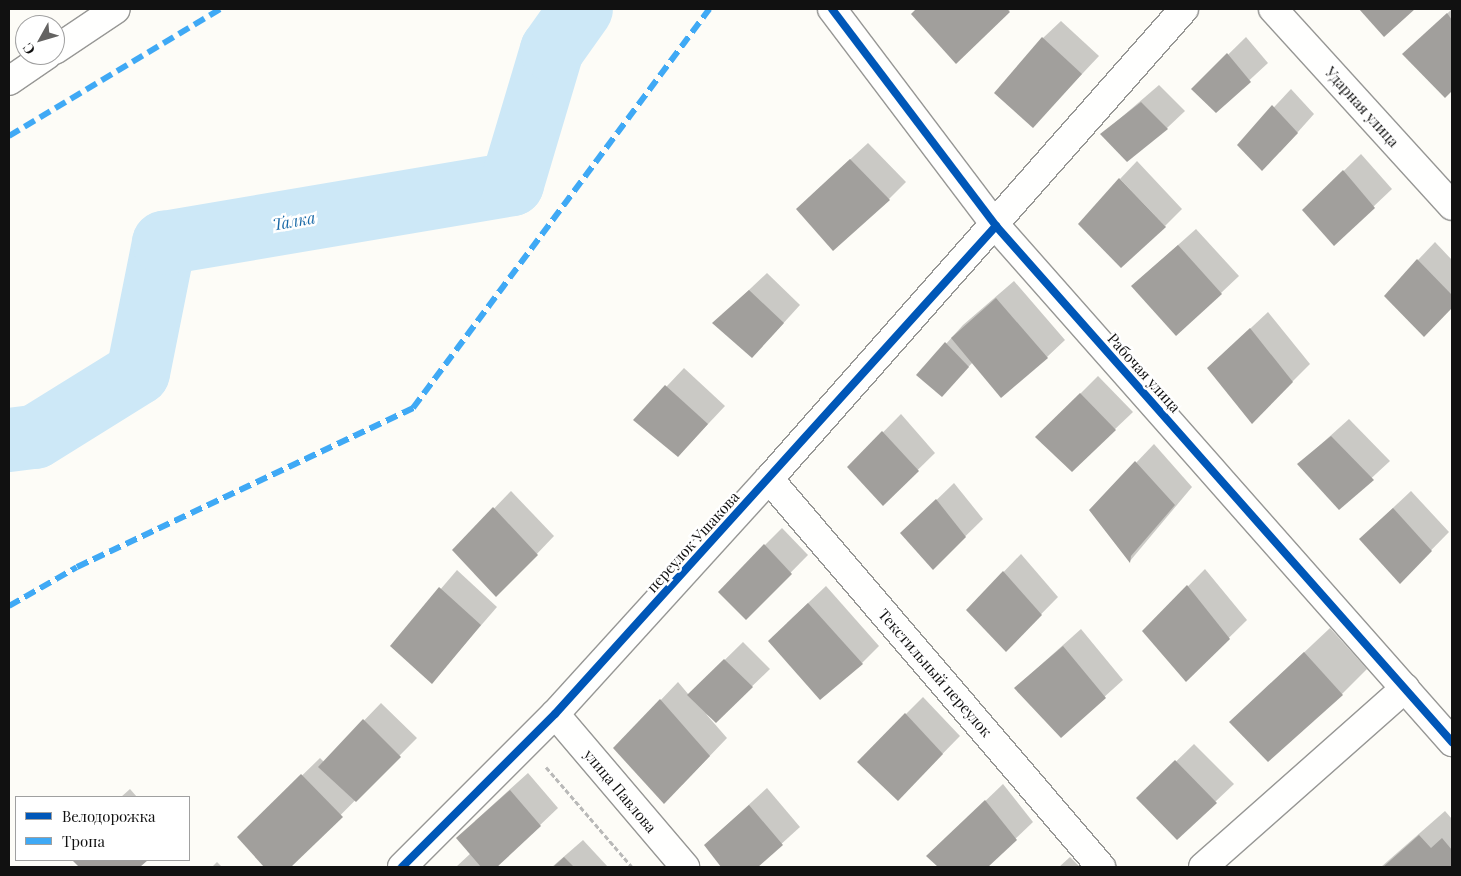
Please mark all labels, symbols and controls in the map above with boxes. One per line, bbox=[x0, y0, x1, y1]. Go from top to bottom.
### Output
north arrow bbox=[15, 15, 65, 65]
text: С bbox=[18, 39, 39, 59]
street label: Ударная улица bbox=[1321, 63, 1403, 151]
water label: Талка bbox=[271, 208, 317, 234]
street label: Рабочая улица bbox=[1104, 330, 1184, 416]
street label: переулок Ушакова bbox=[643, 488, 743, 596]
street label: Текстильный переулок bbox=[875, 605, 995, 741]
street label: улица Павлова bbox=[580, 746, 660, 836]
legend bbox=[15, 796, 190, 861]
text: Велодорожка bbox=[62, 806, 155, 826]
text: Тропа bbox=[62, 831, 105, 851]

